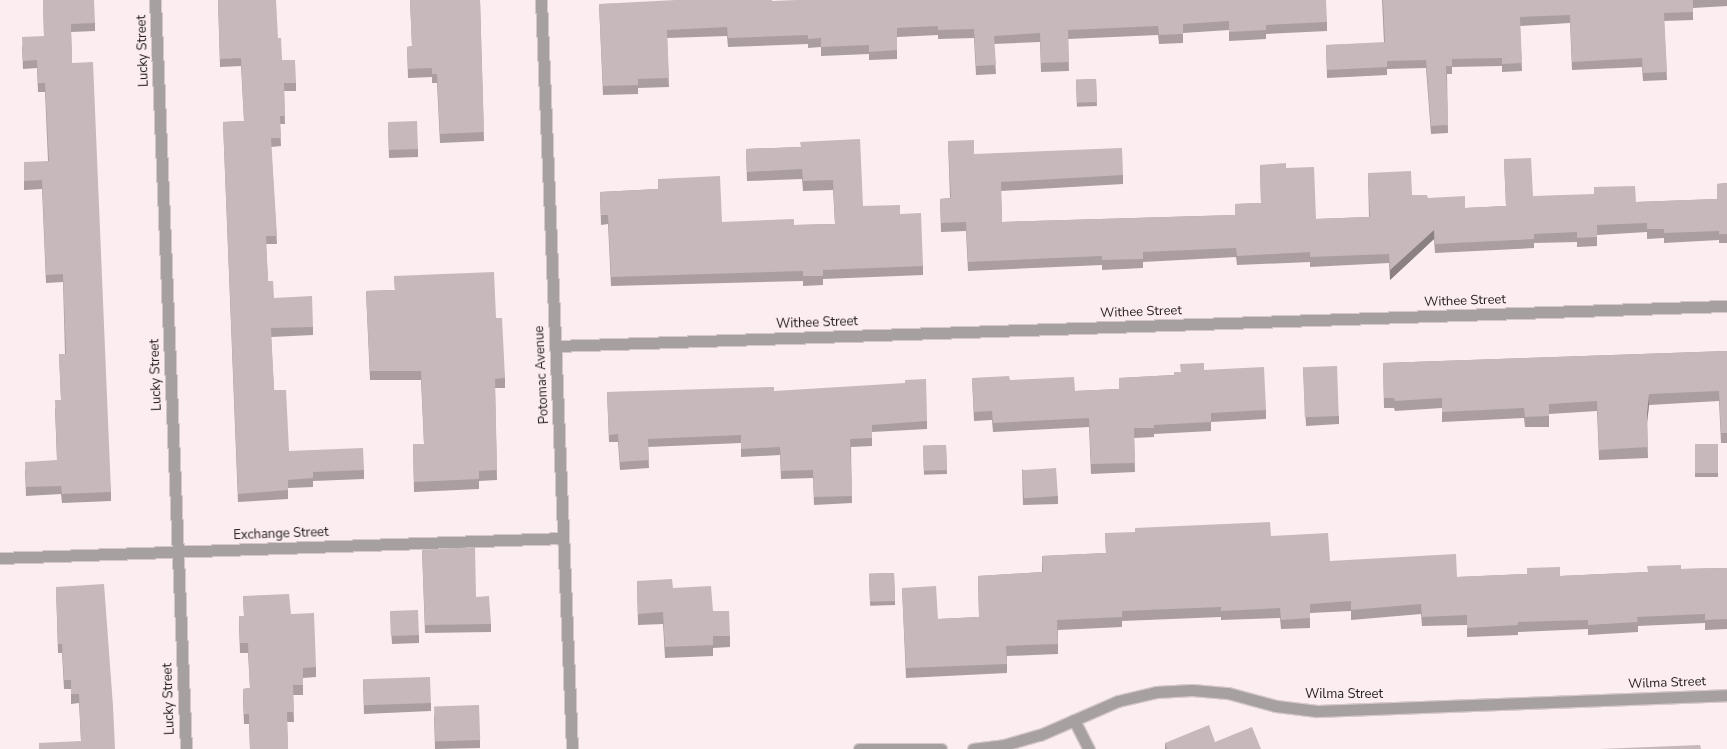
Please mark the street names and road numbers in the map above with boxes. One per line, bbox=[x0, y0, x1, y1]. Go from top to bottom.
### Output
street label: Lucky Street bbox=[134, 15, 152, 87]
street label: Withee Street bbox=[1424, 292, 1506, 310]
street label: Withee Street bbox=[1100, 303, 1182, 321]
street label: Withee Street bbox=[776, 314, 858, 332]
street label: Potomac Avenue bbox=[532, 325, 552, 425]
street label: Lucky Street bbox=[147, 339, 165, 411]
street label: Exchange Street bbox=[233, 525, 329, 543]
street label: Lucky Street bbox=[160, 663, 178, 735]
street label: Wilma Street bbox=[1628, 674, 1706, 692]
street label: Wilma Street bbox=[1305, 686, 1383, 702]

